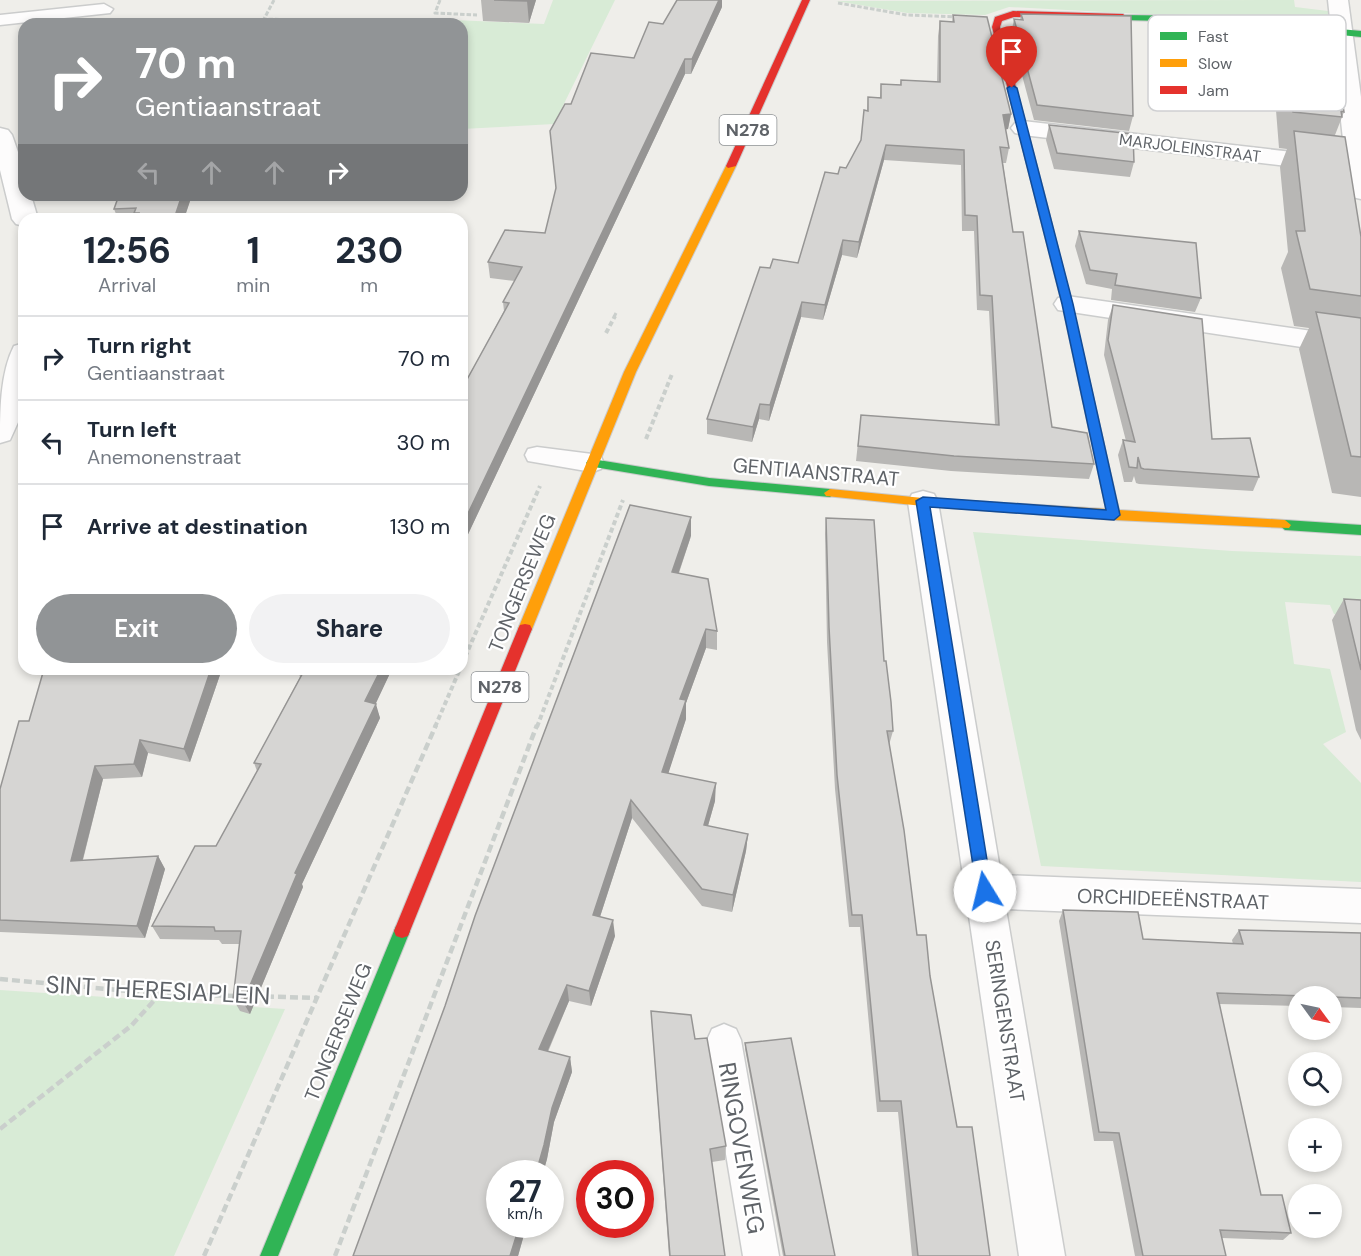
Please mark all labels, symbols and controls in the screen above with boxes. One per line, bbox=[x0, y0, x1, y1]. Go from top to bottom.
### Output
legend bbox=[1148, 15, 1346, 111]
pin bbox=[986, 26, 1037, 88]
text: Fast bbox=[1198, 26, 1229, 47]
icon: arrive bbox=[995, 35, 1028, 68]
text: 70 m bbox=[135, 36, 236, 91]
icon: right bbox=[36, 42, 114, 120]
text: Slow bbox=[1198, 53, 1232, 74]
text: Jam bbox=[1198, 80, 1229, 101]
text: Gentiaanstraat bbox=[135, 89, 321, 124]
road number: N278 bbox=[720, 115, 777, 145]
street label: MARJOLEINSTRAAT bbox=[1118, 129, 1262, 167]
icon: left bbox=[132, 156, 165, 189]
icon: ahead bbox=[195, 156, 228, 189]
icon: ahead bbox=[258, 156, 291, 189]
icon: right bbox=[321, 156, 354, 189]
text: 12:56 bbox=[83, 227, 171, 274]
text: 1 bbox=[247, 227, 260, 274]
text: 230 bbox=[335, 227, 403, 274]
text: Arrival bbox=[98, 272, 156, 298]
text: min bbox=[236, 272, 270, 298]
text: m bbox=[360, 272, 378, 298]
text: Turn right bbox=[87, 331, 192, 360]
icon: right bbox=[36, 342, 69, 375]
text: 70 m bbox=[398, 344, 450, 373]
text: Gentiaanstraat bbox=[87, 360, 225, 386]
text: Turn left bbox=[87, 415, 177, 444]
icon: left bbox=[36, 426, 69, 459]
text: 30 m bbox=[396, 428, 450, 457]
text: Anemonenstraat bbox=[87, 444, 241, 470]
street label: GENTIAANSTRAAT bbox=[732, 452, 900, 492]
icon: arrive bbox=[36, 510, 69, 543]
street label: TONGERSEWEG bbox=[482, 510, 562, 656]
text: Arrive at destination bbox=[87, 512, 308, 541]
text: 130 m bbox=[390, 512, 450, 541]
button: Exit bbox=[36, 594, 237, 663]
button: Share bbox=[249, 594, 450, 663]
road number: N278 bbox=[472, 672, 528, 702]
position arrow bbox=[953, 859, 1017, 923]
street label: ORCHIDEEËNSTRAAT bbox=[1077, 883, 1269, 915]
street label: SERINGENSTRAAT bbox=[979, 938, 1031, 1104]
street label: TONGERSEWEG bbox=[298, 959, 378, 1105]
street label: SINT THERESIAPLEIN bbox=[45, 969, 271, 1011]
north arrow bbox=[1288, 986, 1342, 1040]
map controls bbox=[1288, 986, 1342, 1238]
button: search bbox=[1288, 1052, 1342, 1106]
street label: RINGOVENWEG bbox=[712, 1060, 772, 1236]
button: + bbox=[1288, 1118, 1342, 1172]
speed limit sign: 30 bbox=[576, 1160, 654, 1238]
text: 27 bbox=[508, 1172, 542, 1211]
button: − bbox=[1288, 1184, 1342, 1238]
text: km/h bbox=[507, 1204, 543, 1224]

